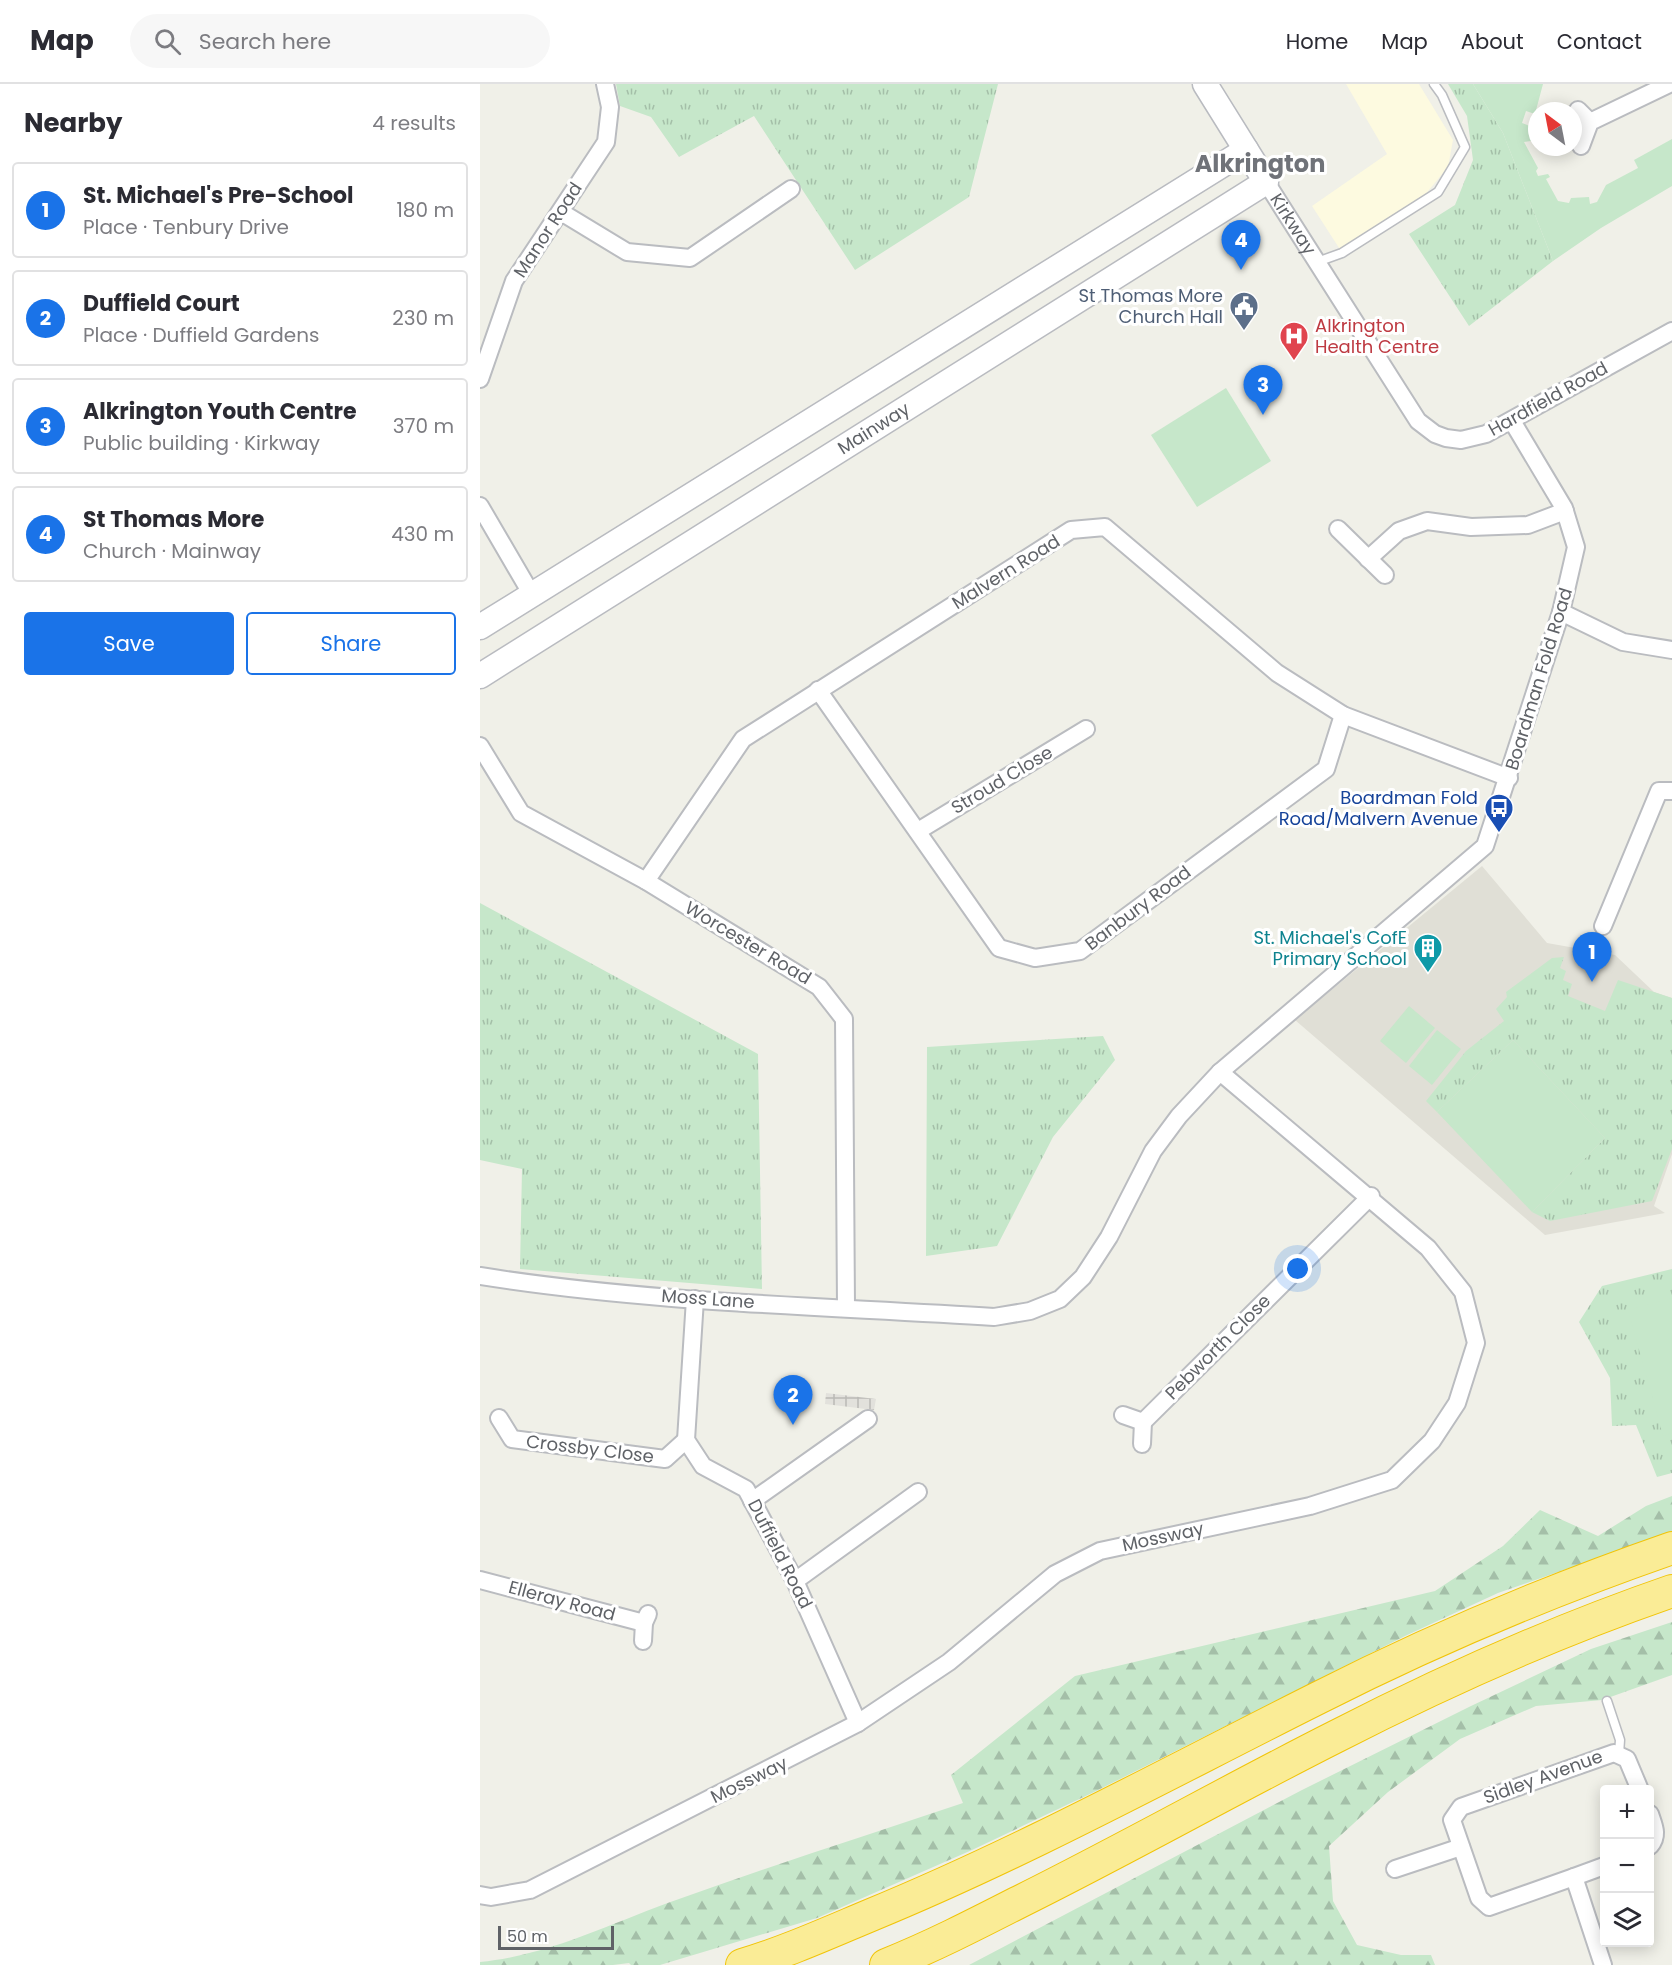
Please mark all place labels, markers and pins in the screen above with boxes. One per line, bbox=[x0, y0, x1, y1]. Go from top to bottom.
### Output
pin: 4 bbox=[1222, 220, 1260, 270]
place label: St Thomas More Church Hall bbox=[1078, 283, 1223, 329]
public building icon: St Thomas More Church Hall bbox=[1228, 290, 1260, 332]
place label: Alkrington Health Centre bbox=[1315, 313, 1439, 359]
hospital icon: Alkrington Health Centre bbox=[1278, 320, 1310, 362]
pin: 3 bbox=[1244, 366, 1282, 415]
place label: Boardman Fold Road/Malvern Avenue bbox=[1279, 785, 1478, 831]
bus stop icon: Boardman Fold Road/Malvern Avenue bbox=[1483, 792, 1515, 834]
place label: St. Michael's CofE Primary School bbox=[1254, 925, 1407, 971]
building icon: St. Michael's CofE Primary School bbox=[1412, 932, 1444, 974]
pin: 1 bbox=[1572, 932, 1612, 982]
pin: 2 bbox=[774, 1376, 812, 1425]

